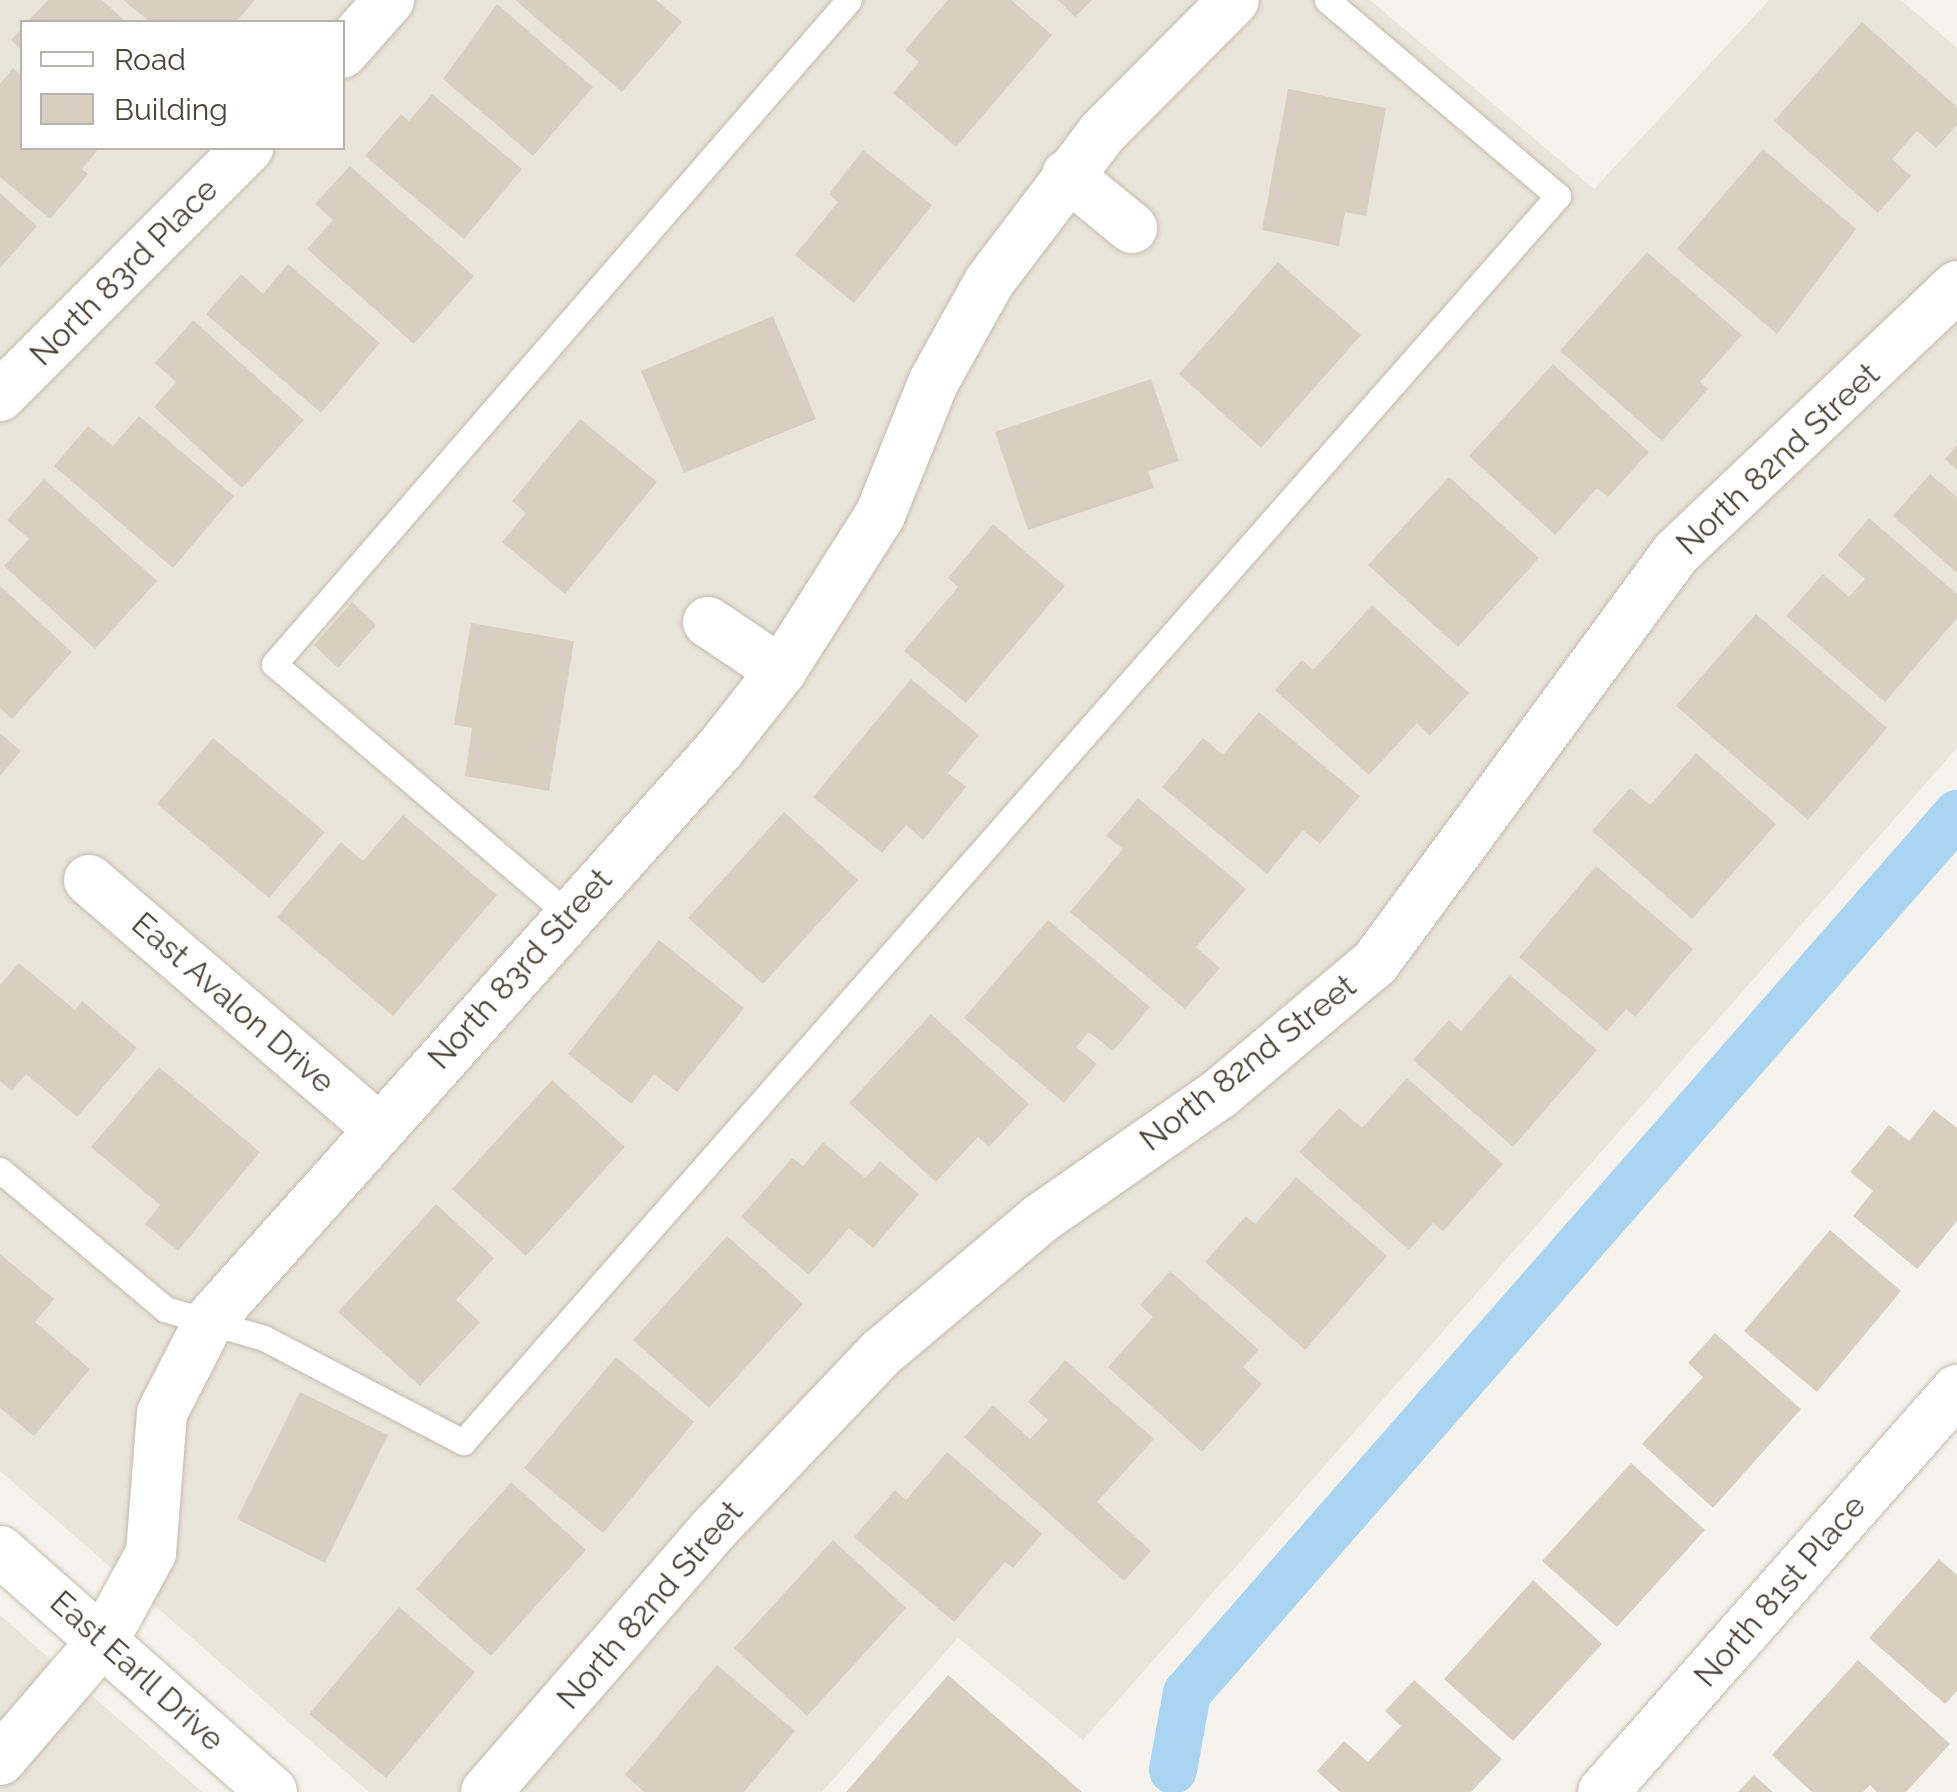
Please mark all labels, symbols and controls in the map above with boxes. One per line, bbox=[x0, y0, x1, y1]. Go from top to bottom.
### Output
legend bbox=[20, 20, 345, 150]
text: Road bbox=[114, 42, 186, 77]
text: Building bbox=[114, 92, 228, 127]
street label: North 83rd Place bbox=[22, 170, 226, 374]
street label: North 82nd Street bbox=[1669, 355, 1887, 563]
street label: North 83rd Street bbox=[420, 861, 620, 1077]
street label: East Avalon Drive bbox=[124, 904, 342, 1102]
street label: North 82nd Street bbox=[1132, 967, 1364, 1159]
street label: North 81st Place bbox=[1686, 1487, 1874, 1695]
street label: North 82nd Street bbox=[549, 1493, 751, 1717]
street label: East Earll Drive bbox=[42, 1583, 232, 1759]

